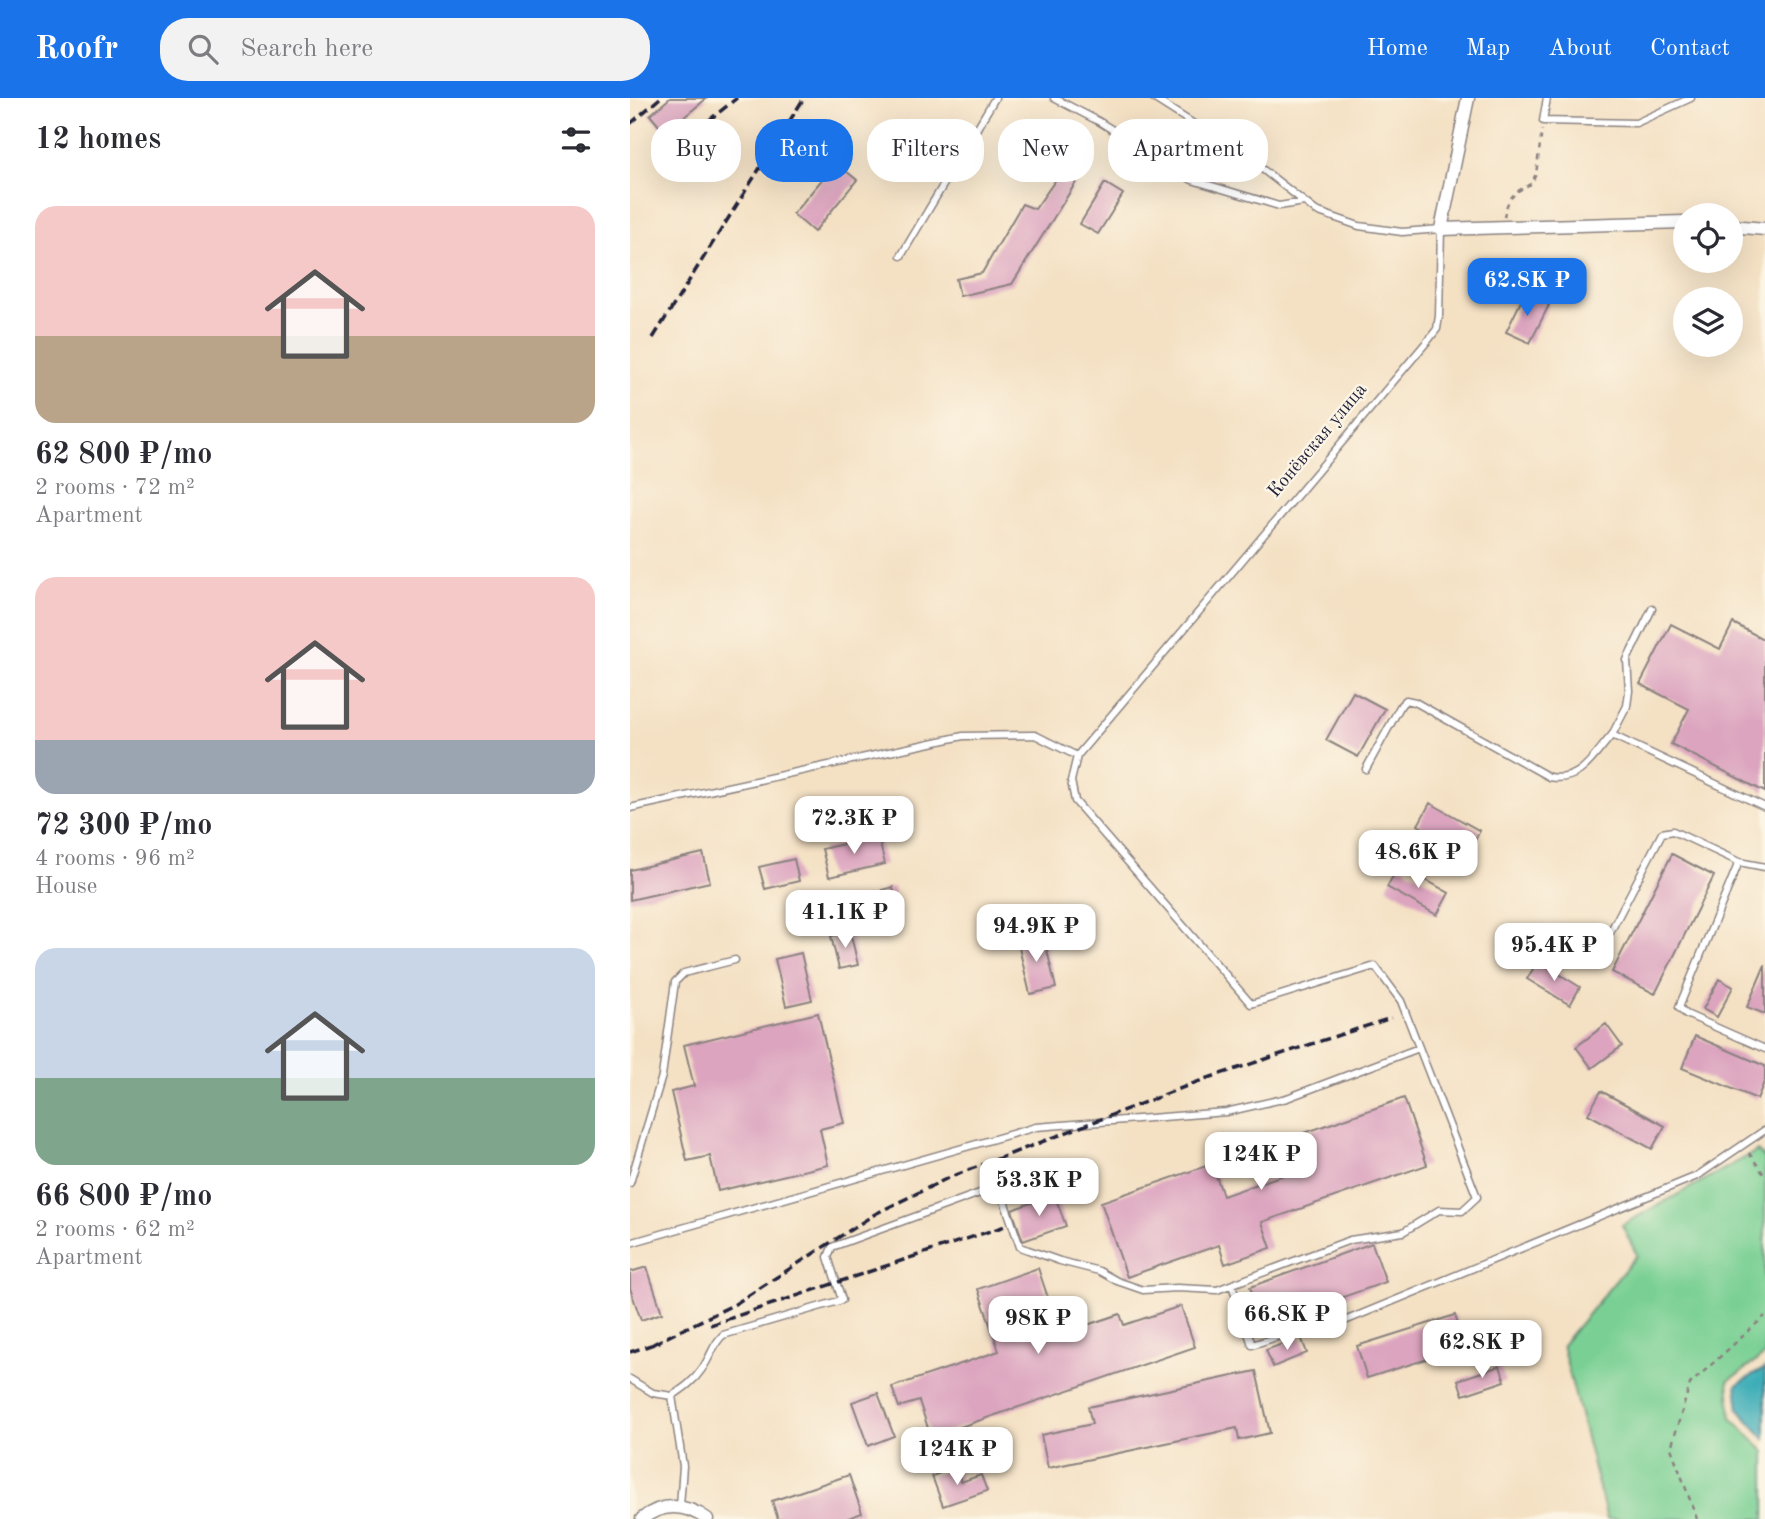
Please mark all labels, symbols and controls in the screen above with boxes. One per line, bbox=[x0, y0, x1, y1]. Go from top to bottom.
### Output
search box bbox=[160, 18, 650, 81]
icon: search bbox=[184, 30, 222, 68]
text: Roofr bbox=[35, 33, 118, 66]
text: Search here bbox=[240, 36, 373, 62]
text: Home bbox=[1367, 37, 1428, 61]
text: Map bbox=[1466, 37, 1510, 61]
text: About bbox=[1548, 37, 1612, 61]
text: Contact bbox=[1650, 37, 1730, 61]
chip: Buy bbox=[651, 119, 741, 182]
chip: Rent bbox=[755, 119, 853, 182]
chip: Filters bbox=[867, 119, 984, 182]
chip: New bbox=[998, 119, 1094, 182]
chip: Apartment bbox=[1108, 119, 1268, 182]
icon: filters bbox=[557, 121, 595, 159]
text: 12 homes bbox=[35, 125, 161, 155]
map controls bbox=[1673, 203, 1743, 357]
button: locate bbox=[1673, 203, 1743, 273]
icon: home bbox=[252, 251, 378, 377]
pin: 62.8K ₽ bbox=[1462, 258, 1592, 318]
text: 62.8K ₽ bbox=[1484, 269, 1570, 292]
button: layers bbox=[1673, 287, 1743, 357]
street label: Конёвская улица bbox=[1265, 380, 1371, 502]
text: 62 800 ₽/mo bbox=[35, 440, 212, 470]
text: 2 rooms · 72 m² bbox=[35, 476, 195, 499]
text: Apartment bbox=[35, 504, 143, 527]
icon: home bbox=[252, 622, 378, 748]
pin: 72.3K ₽ bbox=[789, 796, 919, 856]
text: 72.3K ₽ bbox=[811, 807, 897, 830]
text: 72 300 ₽/mo bbox=[35, 811, 212, 841]
pin: 48.6K ₽ bbox=[1353, 830, 1483, 890]
text: 48.6K ₽ bbox=[1375, 841, 1461, 864]
text: 4 rooms · 96 m² bbox=[35, 847, 195, 870]
text: House bbox=[35, 875, 97, 898]
pin: 41.1K ₽ bbox=[780, 890, 910, 950]
text: 41.1K ₽ bbox=[802, 901, 888, 924]
pin: 94.9K ₽ bbox=[971, 904, 1101, 964]
text: 94.9K ₽ bbox=[993, 915, 1079, 938]
pin: 95.4K ₽ bbox=[1489, 924, 1619, 983]
text: 95.4K ₽ bbox=[1511, 934, 1597, 957]
icon: home bbox=[252, 993, 378, 1119]
pin: 124K ₽ bbox=[1204, 1132, 1318, 1192]
text: 124K ₽ bbox=[1221, 1143, 1301, 1166]
pin: 53.3K ₽ bbox=[974, 1158, 1104, 1218]
text: 53.3K ₽ bbox=[996, 1169, 1082, 1192]
text: 66 800 ₽/mo bbox=[35, 1182, 212, 1212]
text: 2 rooms · 62 m² bbox=[35, 1218, 195, 1241]
text: Apartment bbox=[35, 1246, 143, 1269]
pin: 66.8K ₽ bbox=[1222, 1292, 1352, 1352]
pin: 98K ₽ bbox=[989, 1296, 1087, 1356]
text: 66.8K ₽ bbox=[1244, 1303, 1330, 1326]
text: 98K ₽ bbox=[1005, 1307, 1071, 1330]
pin: 62.8K ₽ bbox=[1417, 1320, 1547, 1380]
text: 62.8K ₽ bbox=[1439, 1331, 1525, 1354]
pin: 124K ₽ bbox=[900, 1428, 1014, 1487]
text: 124K ₽ bbox=[917, 1438, 997, 1461]

